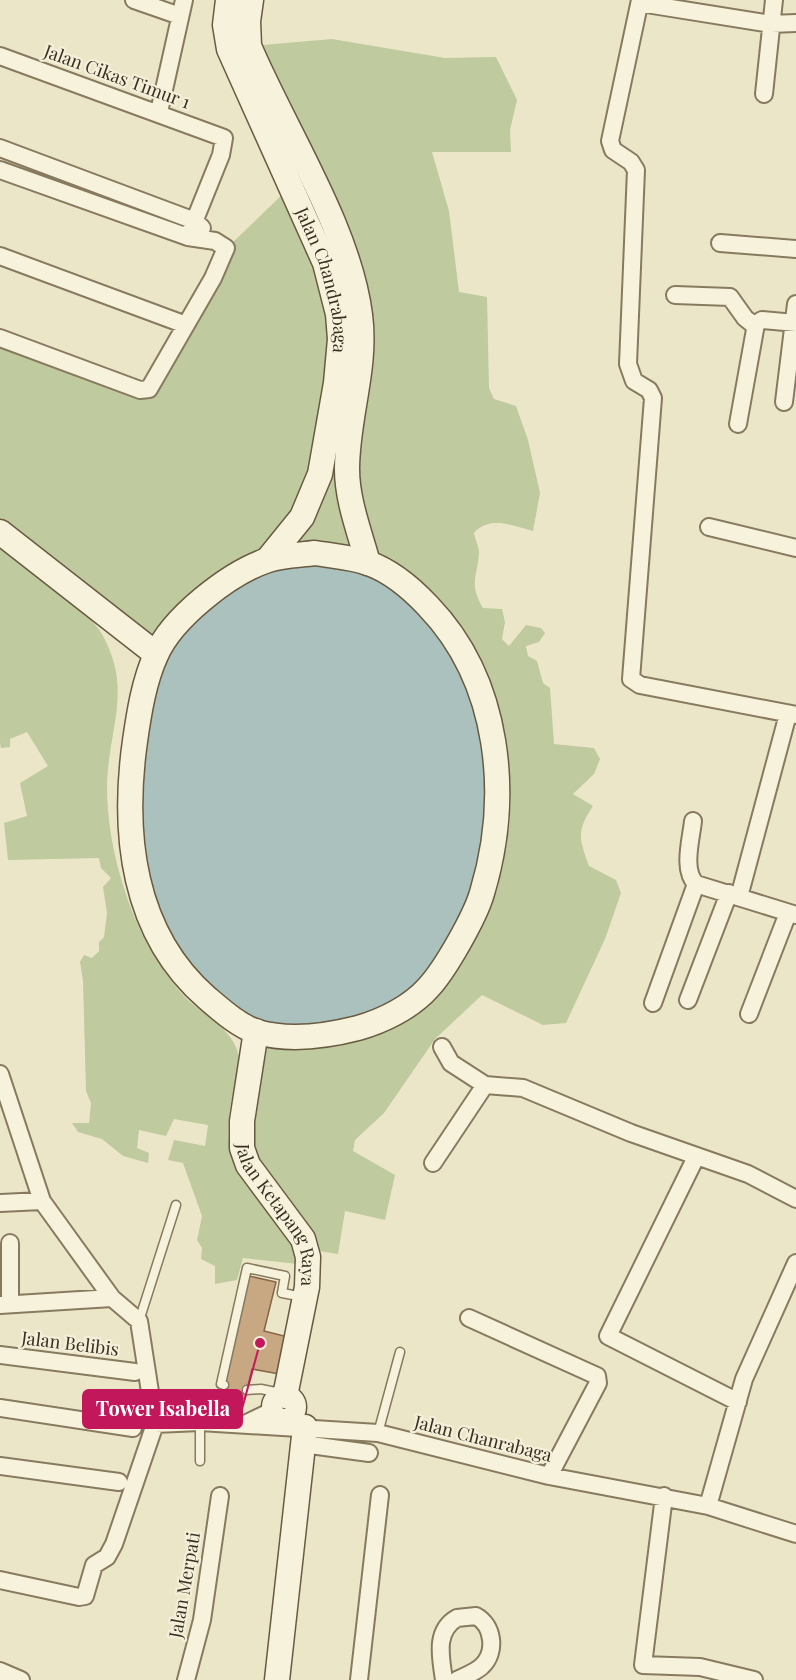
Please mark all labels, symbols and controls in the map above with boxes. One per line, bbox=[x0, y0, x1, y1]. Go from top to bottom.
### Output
street label: Jalan Cikas Timur 1 bbox=[40, 38, 194, 114]
street label: Jalan Chandrabaga bbox=[290, 202, 353, 354]
street label: Jalan Ketapang Raya bbox=[231, 1143, 321, 1287]
street label: Jalan Belibis bbox=[19, 1325, 120, 1361]
callout: Tower Isabella bbox=[83, 1390, 242, 1428]
text: Tower Isabella bbox=[96, 1394, 231, 1421]
street label: Jalan Chanrabaga bbox=[411, 1409, 554, 1467]
street label: Jalan Merpati bbox=[163, 1530, 205, 1641]

